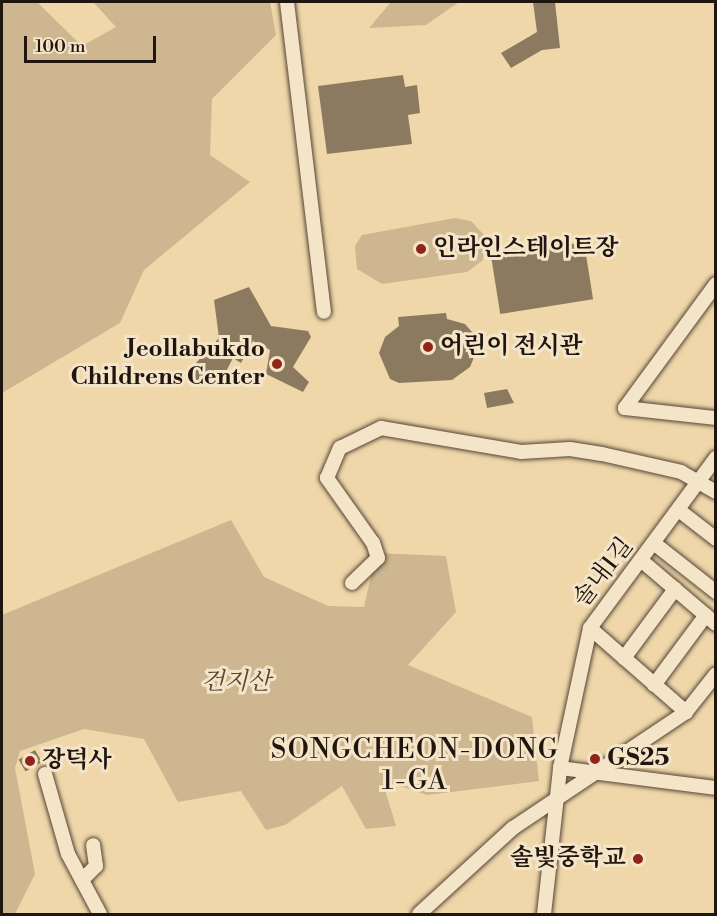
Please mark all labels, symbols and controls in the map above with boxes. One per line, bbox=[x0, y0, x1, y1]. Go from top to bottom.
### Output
scale bar bbox=[27, 24, 159, 62]
text: 100 m bbox=[35, 35, 86, 58]
place label: 인라인스테이트장 bbox=[433, 235, 618, 263]
marker: 인라인스테이트장 bbox=[414, 242, 428, 256]
place label: 어린이 전시관 bbox=[440, 333, 583, 361]
place label: Jeollabukdo Childrens Center bbox=[70, 336, 265, 392]
marker: 어린이 전시관 bbox=[421, 340, 435, 354]
marker: Jeollabukdo Childrens Center bbox=[270, 357, 284, 371]
street label: 솔내1길 bbox=[568, 533, 640, 613]
park label: 건지산 bbox=[201, 669, 271, 697]
district label: SONGCHEON-DONG 1-GA bbox=[271, 734, 559, 797]
place label: GS25 bbox=[607, 745, 669, 773]
place label: 장덕사 bbox=[42, 747, 112, 775]
marker: GS25 bbox=[588, 752, 602, 766]
marker: 장덕사 bbox=[23, 754, 37, 768]
place label: 솔빛중학교 bbox=[510, 845, 626, 873]
marker: 솔빛중학교 bbox=[631, 852, 645, 866]

